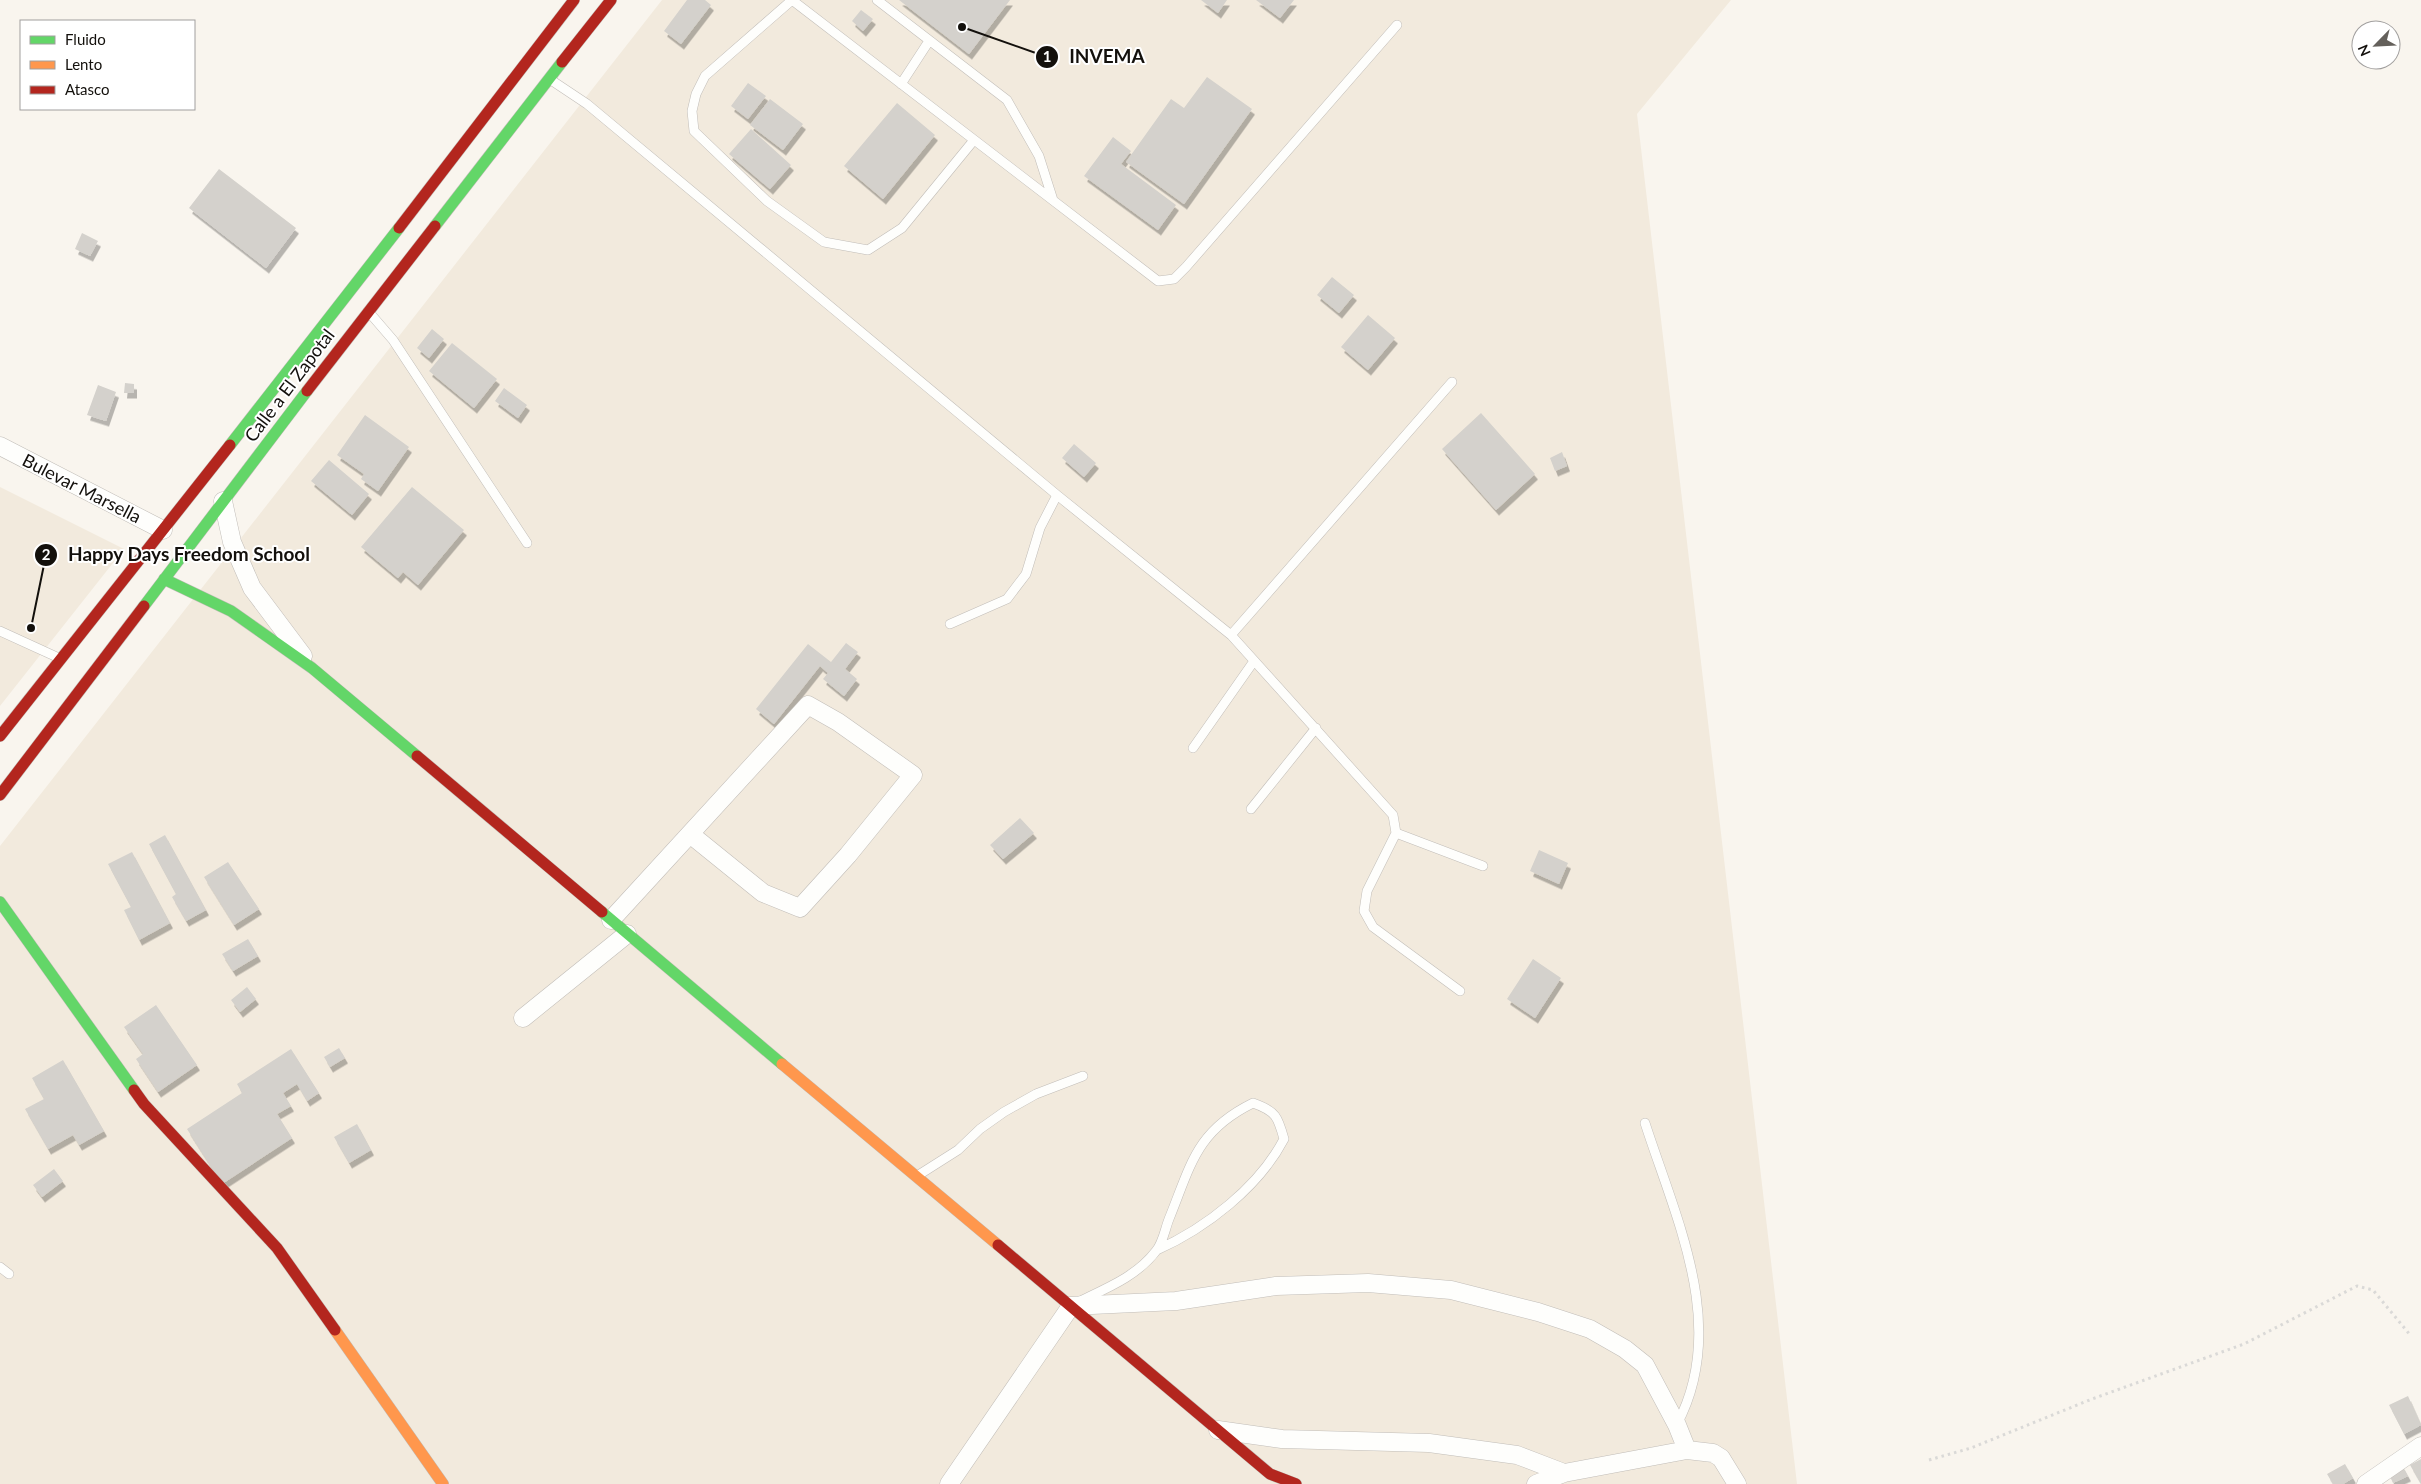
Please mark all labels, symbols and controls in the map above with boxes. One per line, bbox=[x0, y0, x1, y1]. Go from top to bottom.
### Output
legend bbox=[20, 20, 195, 110]
north arrow bbox=[2351, 20, 2401, 70]
text: Fluido bbox=[65, 30, 106, 48]
callout: INVEMA bbox=[1034, 40, 1155, 74]
text: N bbox=[2354, 42, 2374, 59]
text: INVEMA bbox=[1069, 44, 1146, 67]
text: 1 bbox=[1043, 47, 1051, 65]
text: Lento bbox=[65, 55, 102, 73]
text: Atasco bbox=[65, 80, 110, 98]
street label: Calle a El Zapotal bbox=[239, 324, 339, 446]
street label: Bulevar Marsella bbox=[19, 449, 145, 527]
callout: Happy Days Freedom School bbox=[33, 538, 321, 572]
text: Happy Days Freedom School bbox=[68, 542, 310, 565]
text: 2 bbox=[42, 545, 51, 563]

